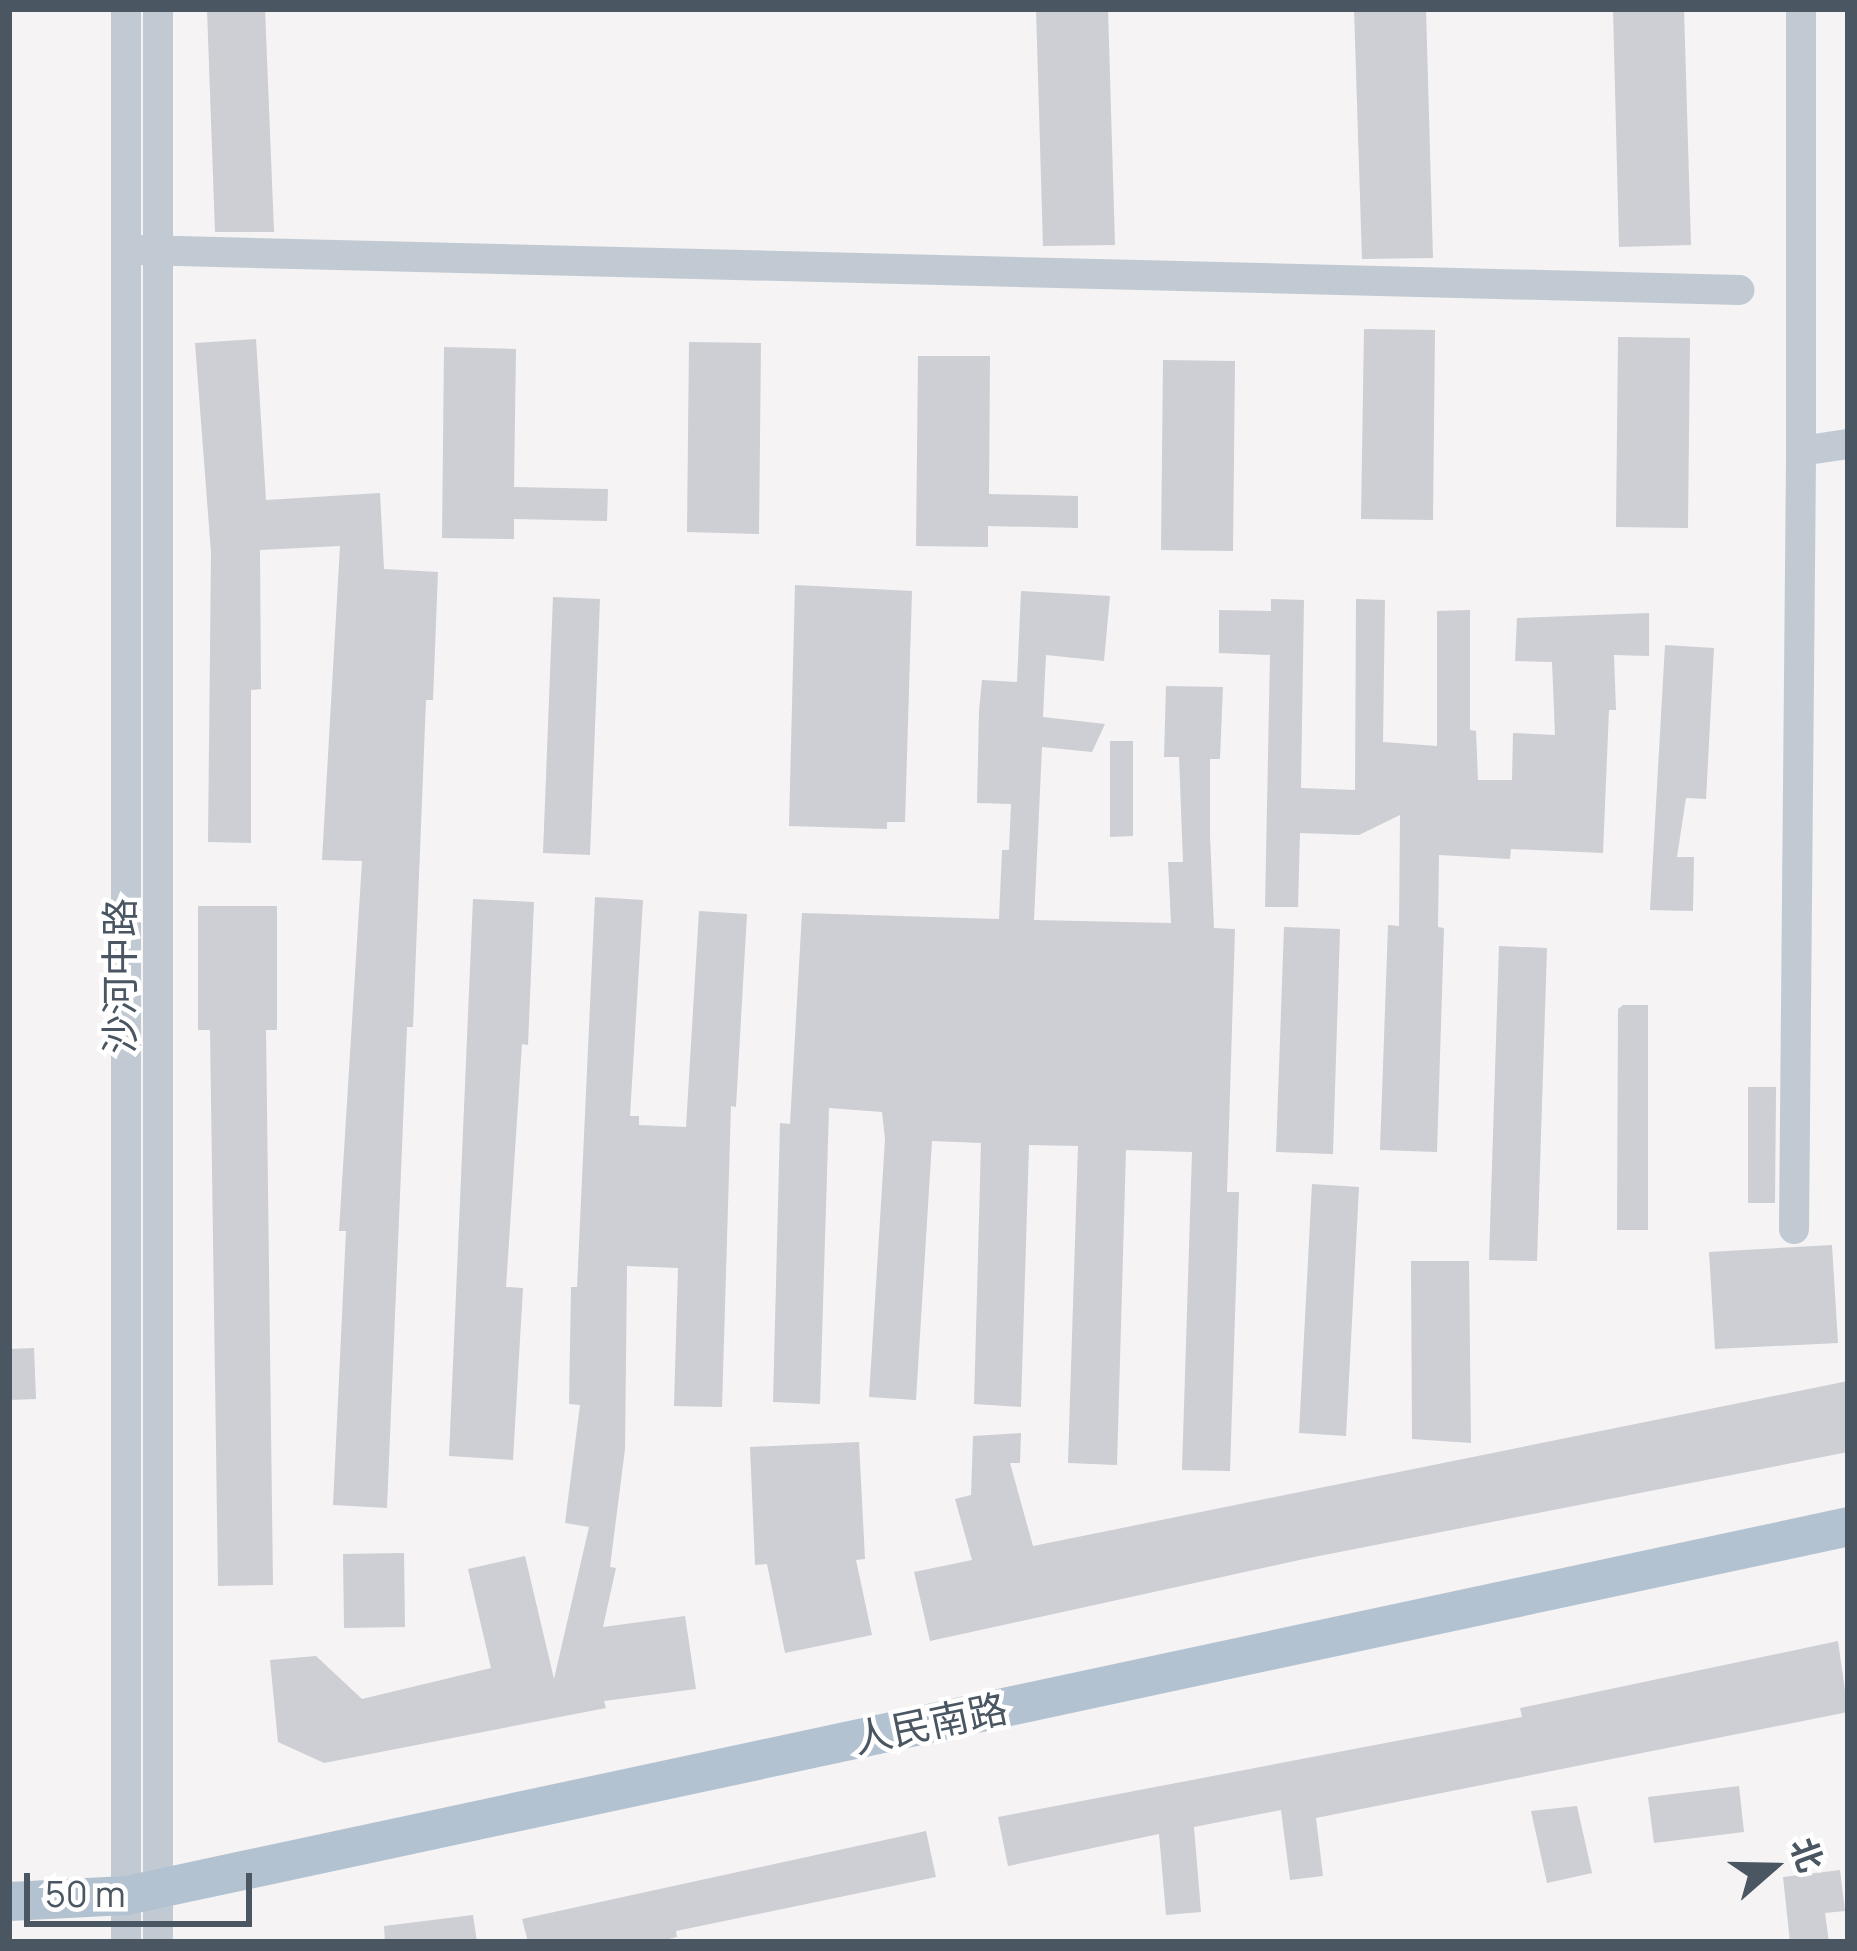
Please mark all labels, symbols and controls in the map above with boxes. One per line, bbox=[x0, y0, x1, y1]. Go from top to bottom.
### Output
street label: 沙河中路 bbox=[96, 898, 142, 1054]
street label: 人民南路 bbox=[849, 1684, 1011, 1762]
north arrow bbox=[1713, 1807, 1833, 1927]
text: 北 bbox=[1781, 1831, 1834, 1878]
scale bar bbox=[30, 1849, 258, 1923]
text: 50 m bbox=[45, 1869, 125, 1918]

